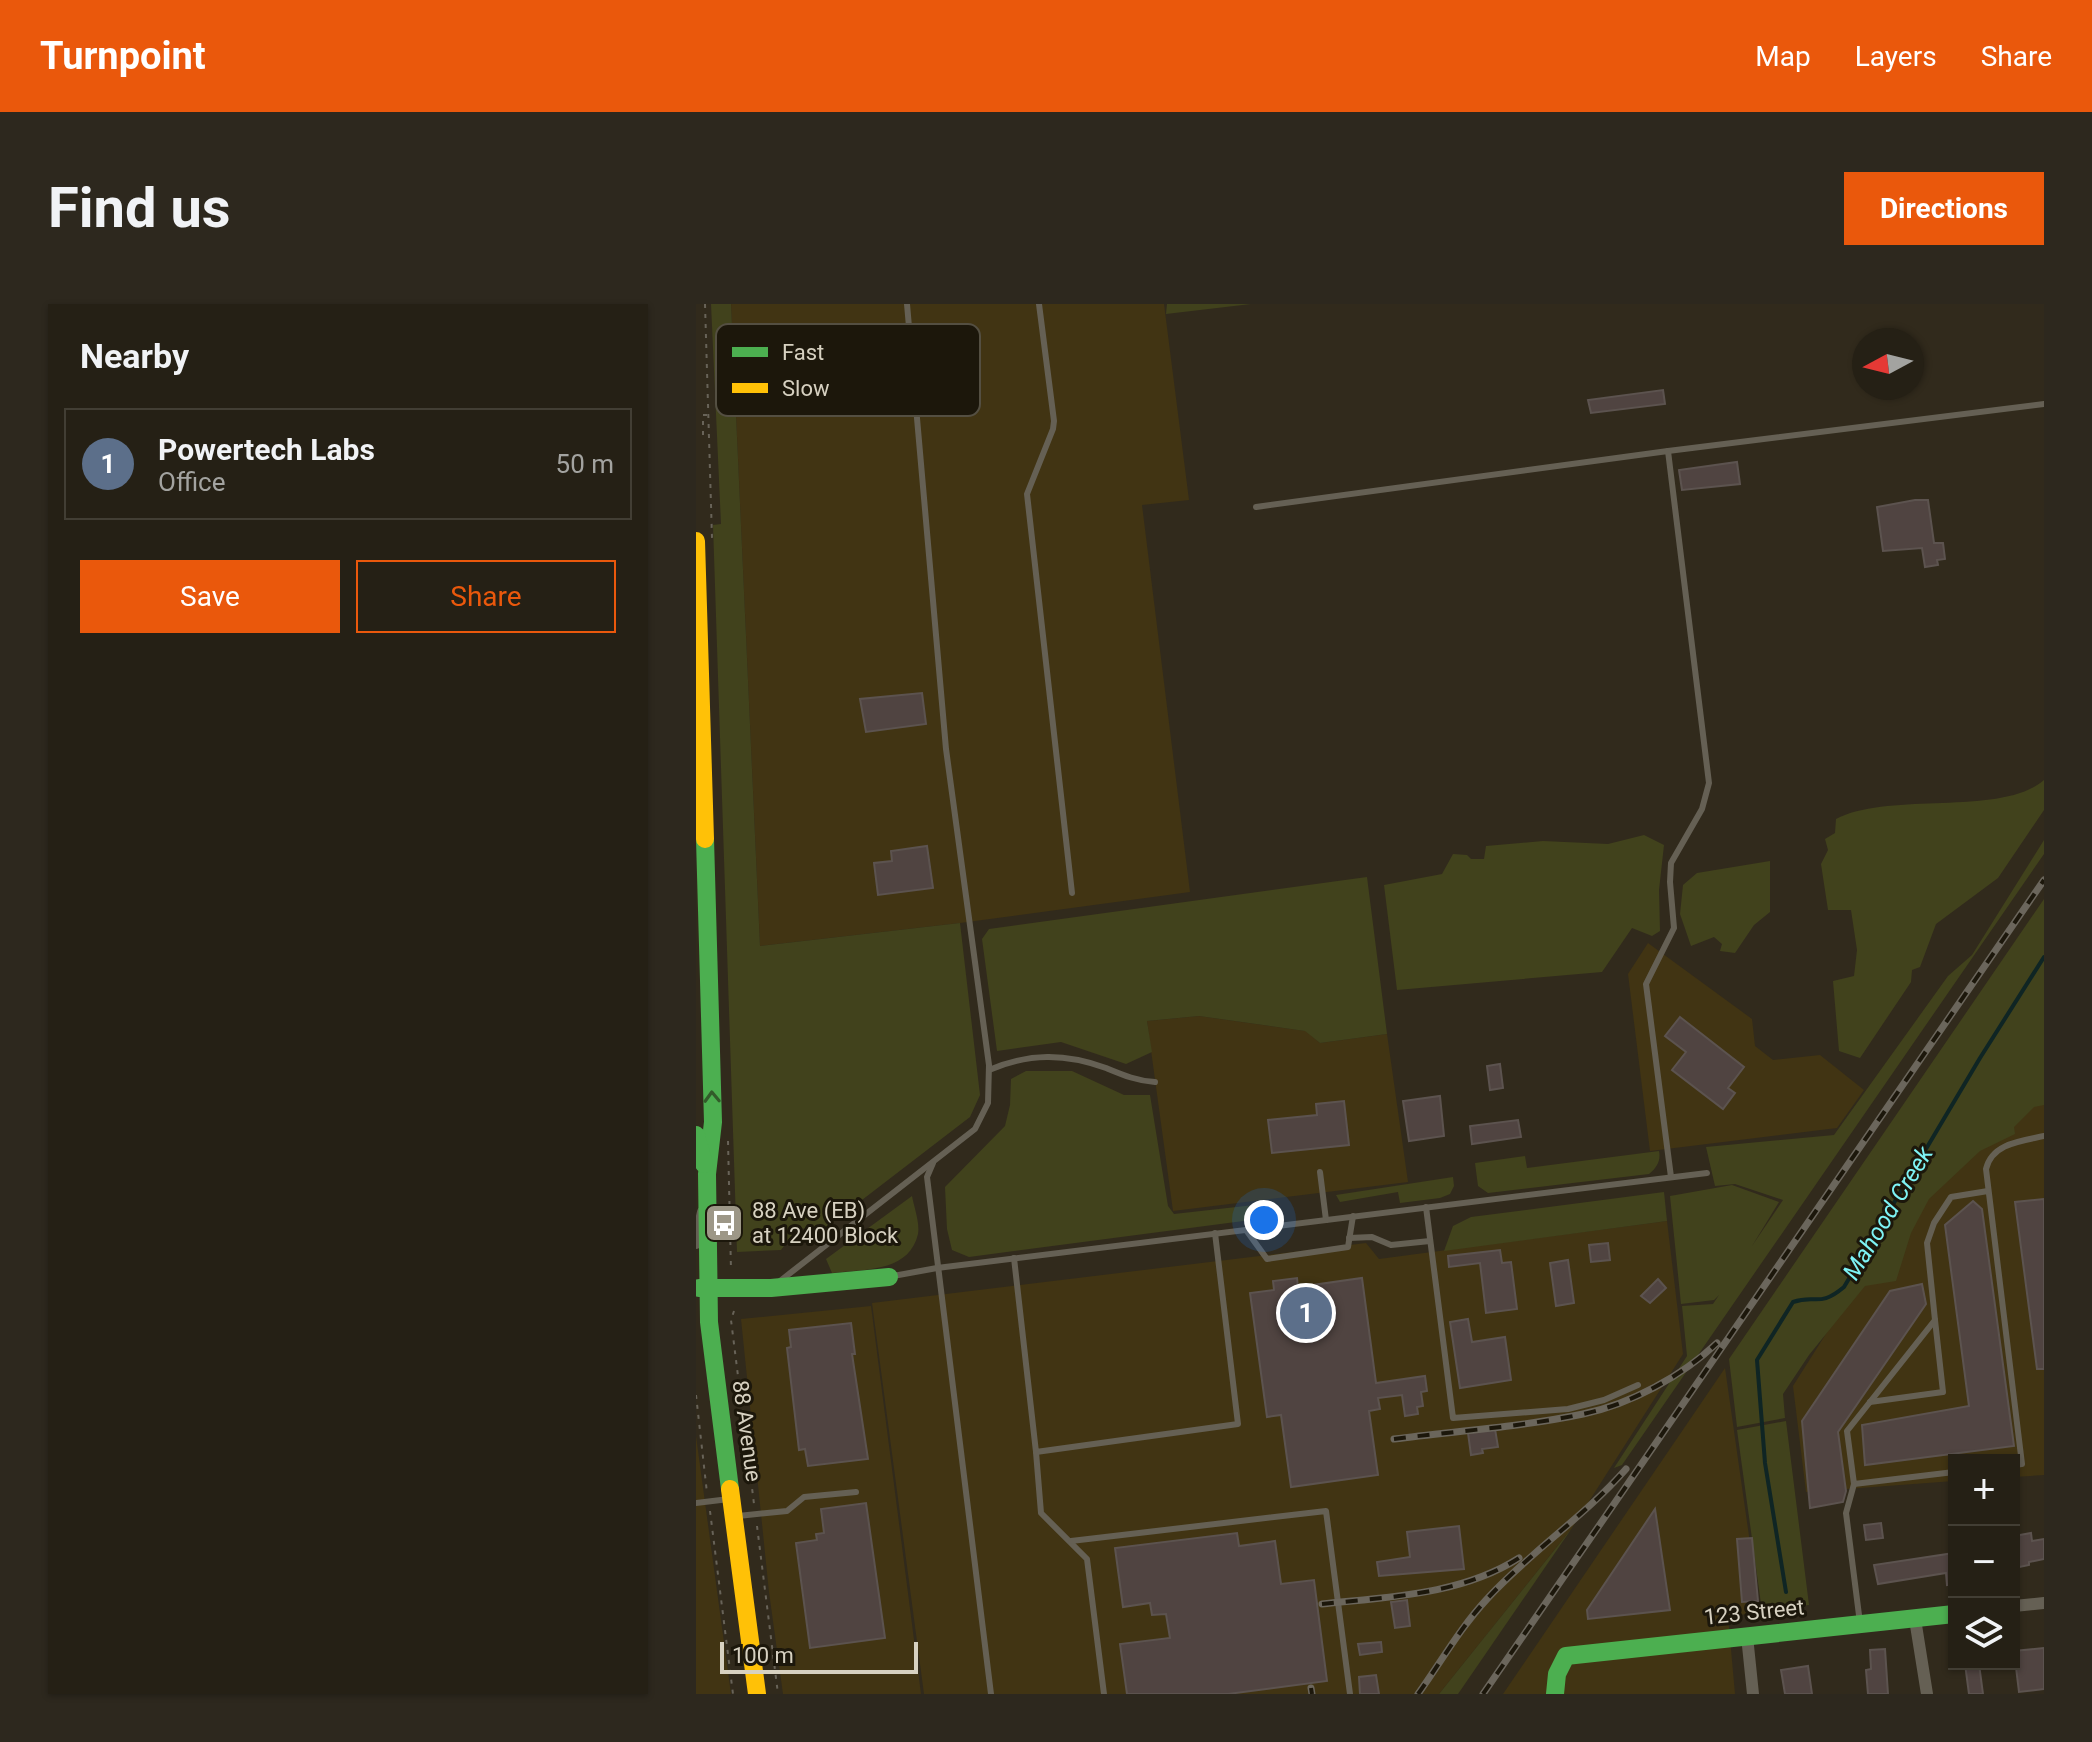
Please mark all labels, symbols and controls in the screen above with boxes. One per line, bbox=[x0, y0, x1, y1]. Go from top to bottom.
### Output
text: Turnpoint bbox=[40, 34, 206, 78]
text: Map bbox=[1755, 40, 1811, 73]
text: Layers bbox=[1855, 40, 1937, 73]
text: Share bbox=[1981, 40, 2052, 73]
button: Directions bbox=[1844, 172, 2044, 245]
text: Find us bbox=[48, 175, 231, 241]
legend bbox=[716, 324, 980, 416]
north arrow bbox=[1852, 328, 1924, 400]
text: Nearby bbox=[80, 336, 189, 376]
text: Fast bbox=[782, 340, 824, 365]
text: Slow bbox=[782, 376, 830, 401]
text: Powertech Labs bbox=[158, 432, 375, 467]
text: 1 bbox=[101, 449, 115, 479]
text: 50 m bbox=[556, 449, 614, 479]
text: Office bbox=[158, 467, 225, 497]
button: Save bbox=[80, 560, 340, 633]
button: Share bbox=[356, 560, 616, 633]
one-way arrow bbox=[704, 1090, 721, 1103]
water label: Mahood Creek bbox=[1837, 1140, 1939, 1285]
place label: 88 Ave (EB) at 12400 Block bbox=[752, 1198, 899, 1248]
your location bbox=[1244, 1200, 1284, 1240]
bus stop icon: 88 Ave (EB) at 12400 Block bbox=[703, 1202, 745, 1244]
pin: 1 bbox=[1280, 1283, 1332, 1343]
street label: 88 Avenue bbox=[728, 1379, 766, 1483]
map controls bbox=[1948, 1454, 2020, 1670]
button: + bbox=[1948, 1454, 2020, 1526]
button: − bbox=[1948, 1526, 2020, 1598]
street label: 123 Street bbox=[1703, 1594, 1805, 1630]
button: layers bbox=[1948, 1598, 2020, 1670]
scale bar bbox=[720, 1638, 918, 1674]
text: 100 m bbox=[732, 1643, 794, 1668]

